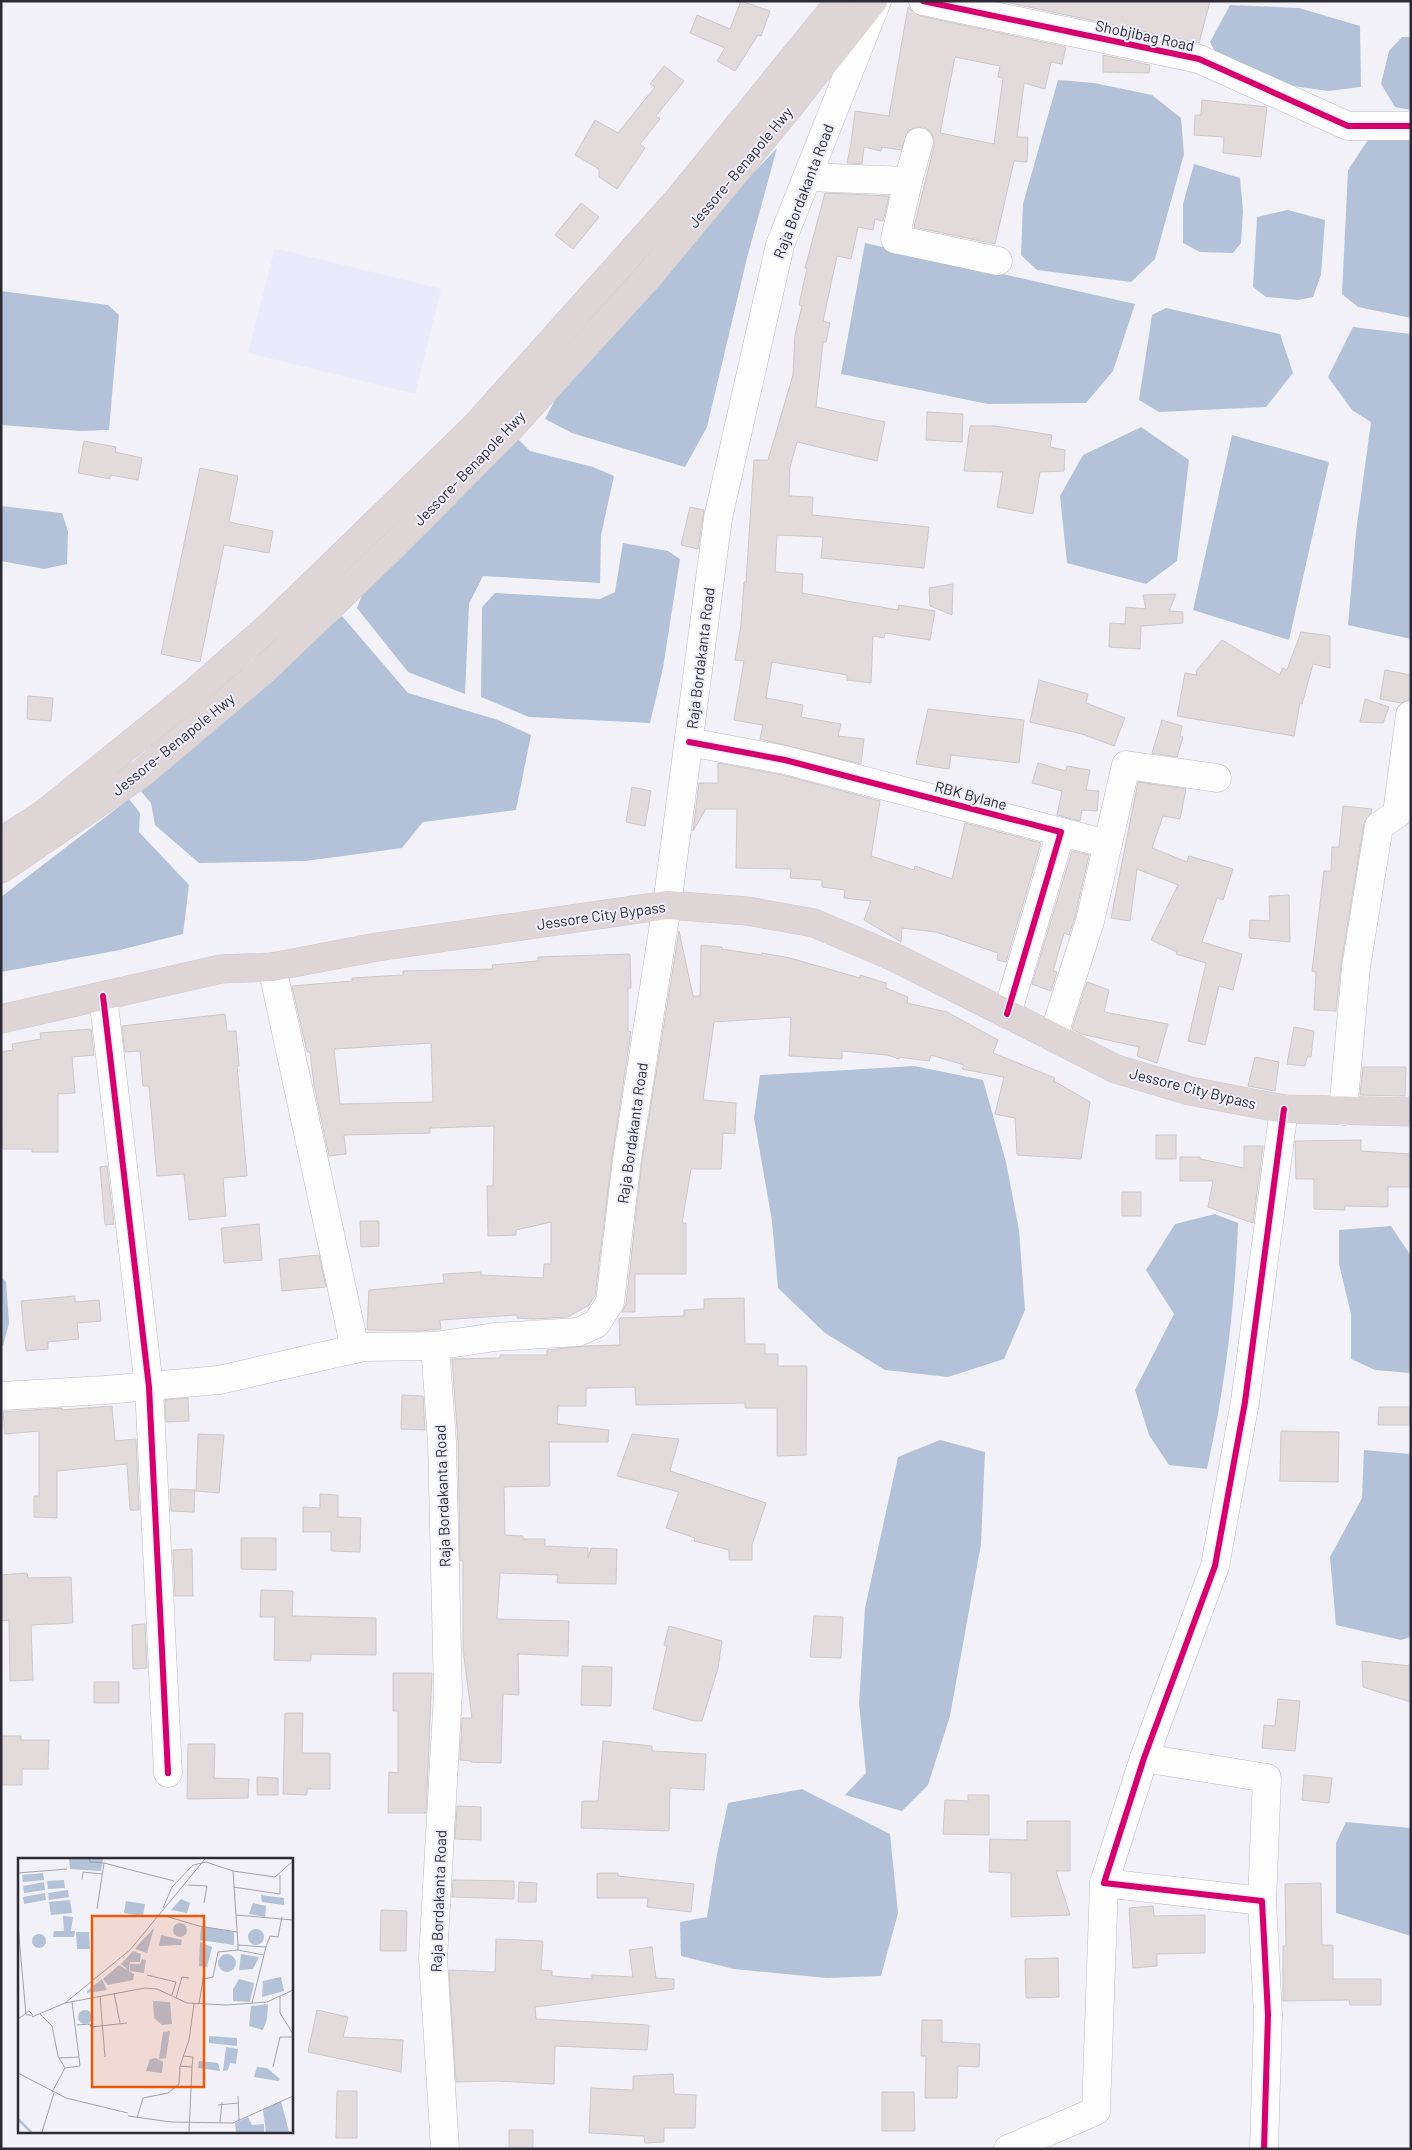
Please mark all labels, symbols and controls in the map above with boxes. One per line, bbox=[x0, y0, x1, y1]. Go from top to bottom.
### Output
street label: Shobjibag Road bbox=[1094, 16, 1196, 54]
street label: Jessore- Benapole Hwy bbox=[684, 103, 796, 231]
street label: Raja Bordakanta Road bbox=[769, 121, 837, 261]
street label: Jessore- Benapole Hwy bbox=[409, 407, 529, 529]
street label: Raja Bordakanta Road bbox=[682, 586, 718, 730]
street label: Jessore- Benapole Hwy bbox=[108, 689, 238, 799]
street label: RBK Bylane bbox=[933, 777, 1009, 813]
street label: Jessore City Bypass bbox=[535, 897, 667, 933]
street label: Raja Bordakanta Road bbox=[613, 1061, 651, 1205]
street label: Jessore City Bypass bbox=[1128, 1064, 1258, 1112]
street label: Raja Bordakanta Road bbox=[431, 1425, 453, 1567]
street label: Raja Bordakanta Road bbox=[427, 1830, 449, 1972]
inset map bbox=[18, 1858, 292, 2132]

